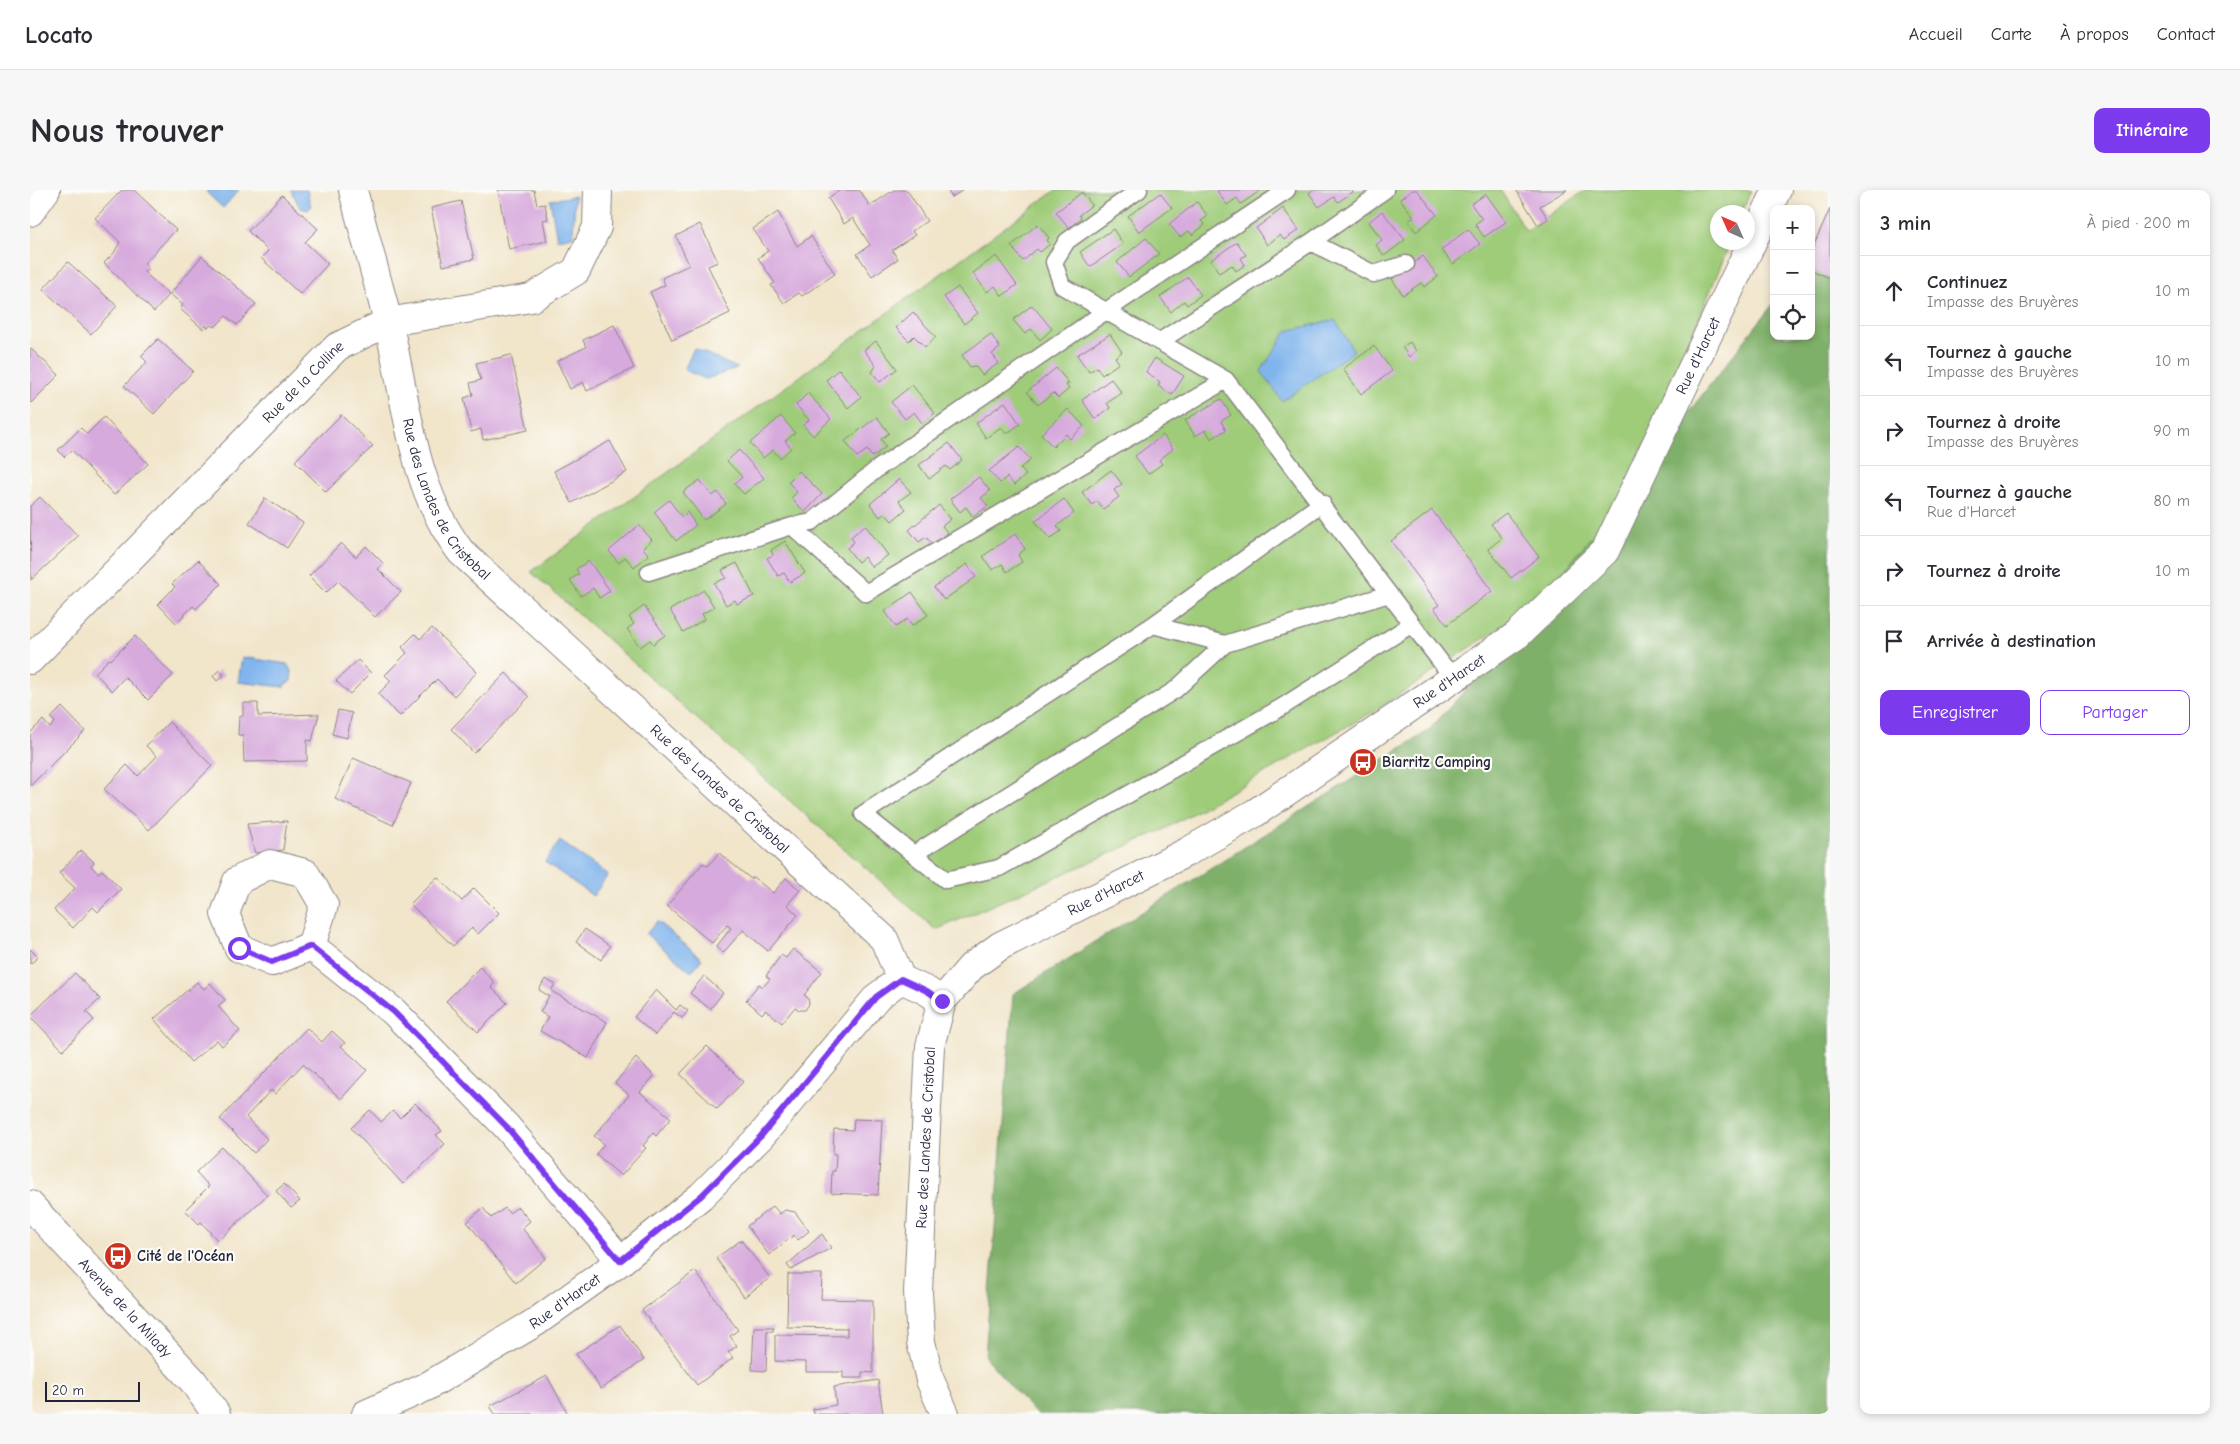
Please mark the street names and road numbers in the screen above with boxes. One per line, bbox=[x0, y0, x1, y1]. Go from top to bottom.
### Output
street label: Rue d'Harcet bbox=[1672, 314, 1724, 397]
street label: Rue de la Colline bbox=[259, 336, 347, 427]
street label: Rue des Landes de Cristobal bbox=[399, 417, 494, 584]
street label: Rue d'Harcet bbox=[1410, 650, 1489, 712]
street label: Rue des Landes de Cristobal bbox=[647, 721, 793, 857]
street label: Rue d'Harcet bbox=[1065, 866, 1148, 920]
street label: Rue des Landes de Cristobal bbox=[912, 1046, 939, 1229]
street label: Avenue de la Milady bbox=[75, 1254, 176, 1361]
street label: Rue d'Harcet bbox=[526, 1269, 604, 1333]

